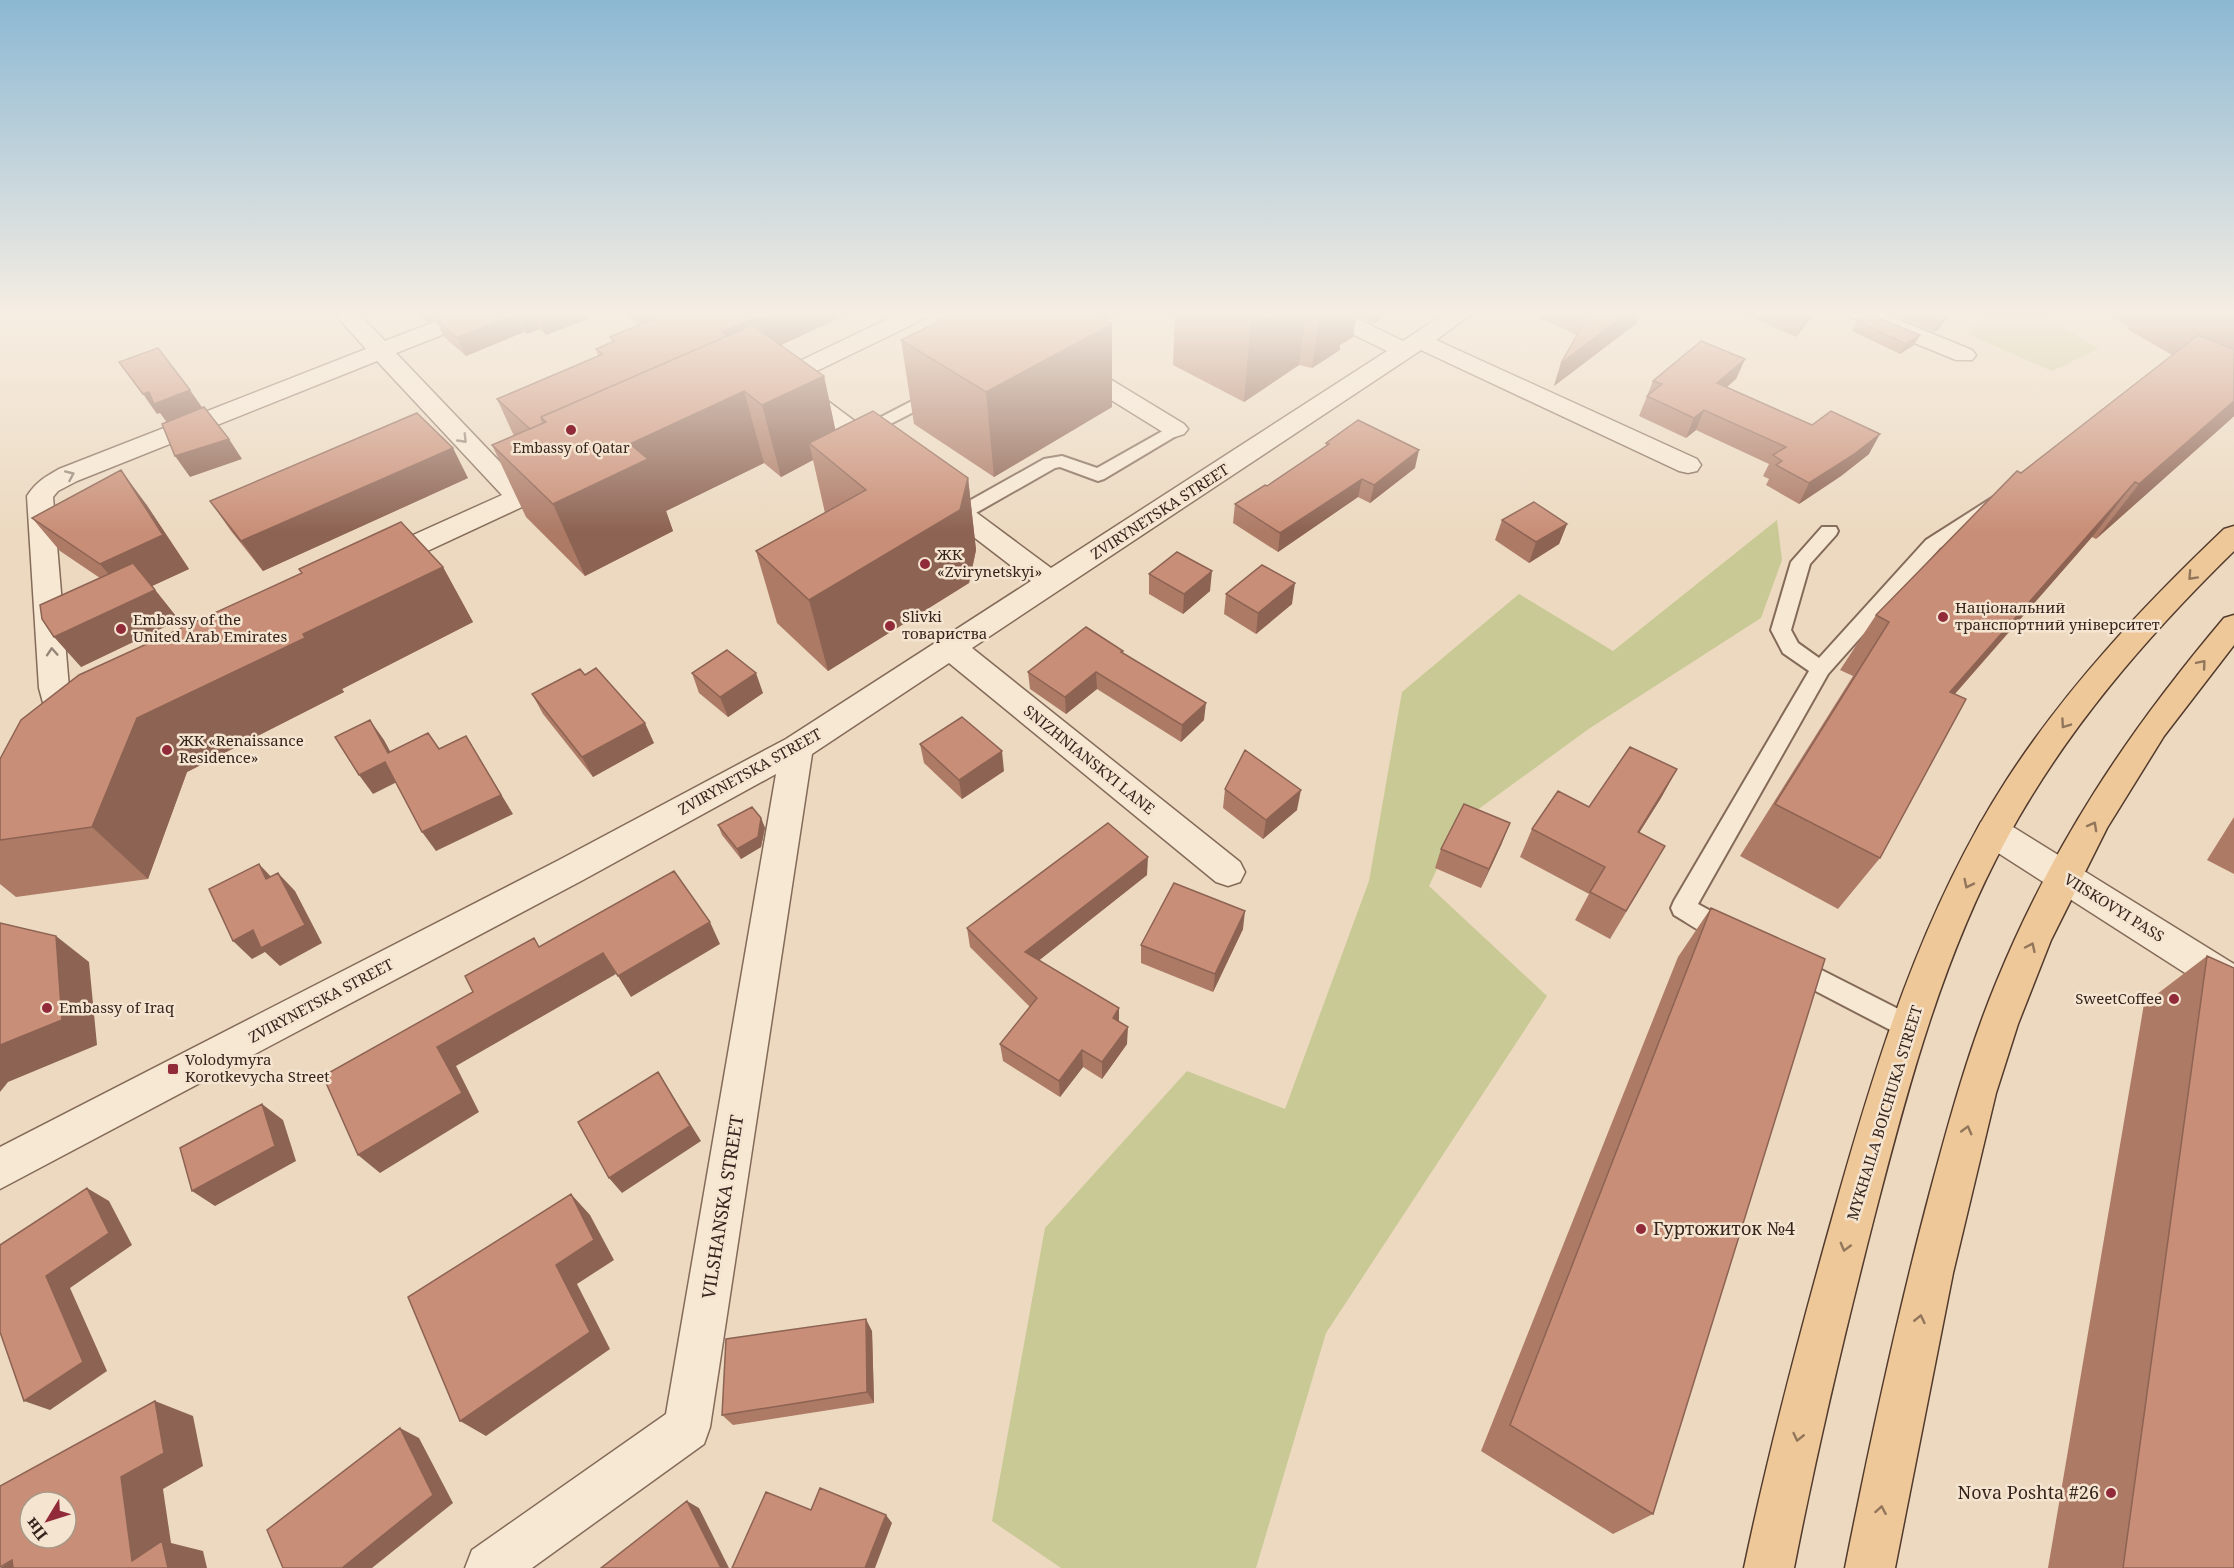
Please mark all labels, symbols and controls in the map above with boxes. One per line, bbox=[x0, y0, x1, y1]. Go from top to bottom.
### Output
marker: Embassy of Qatar bbox=[564, 423, 578, 437]
one-way arrow bbox=[456, 432, 467, 443]
place label: Embassy of Qatar bbox=[512, 438, 630, 457]
street label: ZVIRYNETSKA STREET bbox=[1086, 459, 1232, 563]
one-way arrow bbox=[64, 470, 75, 482]
place label: ЖК «Zvirynetskyi» bbox=[936, 544, 1042, 581]
marker: ЖК «Zvirynetskyi» bbox=[918, 557, 932, 571]
one-way arrow bbox=[2188, 569, 2199, 579]
place label: Національний транспортний університет bbox=[1955, 597, 2160, 634]
place label: Slivki товариства bbox=[902, 606, 987, 643]
place label: Embassy of the United Arab Emirates bbox=[133, 609, 287, 646]
marker: Національний транспортний університет bbox=[1936, 610, 1950, 624]
marker: Slivki товариства bbox=[883, 619, 897, 633]
marker: Embassy of the United Arab Emirates bbox=[114, 622, 128, 636]
one-way arrow bbox=[45, 648, 58, 657]
one-way arrow bbox=[2194, 660, 2205, 671]
street label: SNIZHNIANSKYI LANE bbox=[1020, 700, 1159, 818]
one-way arrow bbox=[2061, 717, 2072, 728]
street label: ZVIRYNETSKA STREET bbox=[674, 723, 825, 819]
place label: ЖК «Renaissance Residence» bbox=[178, 730, 304, 767]
marker: ЖК «Renaissance Residence» bbox=[160, 743, 174, 757]
one-way arrow bbox=[2086, 821, 2097, 832]
street label: VIISKOVYI PASS bbox=[2061, 868, 2168, 946]
one-way arrow bbox=[1964, 878, 1976, 889]
one-way arrow bbox=[2024, 942, 2036, 953]
street label: ZVIRYNETSKA STREET bbox=[245, 953, 396, 1047]
place label: SweetCoffee bbox=[2075, 988, 2162, 1008]
marker: SweetCoffee bbox=[2167, 992, 2181, 1006]
place label: Embassy of Iraq bbox=[59, 997, 174, 1017]
marker: Embassy of Iraq bbox=[40, 1001, 54, 1015]
street label: MYKHAILA BOICHUKA STREET bbox=[1842, 1003, 1926, 1223]
place label: Volodymyra Korotkevycha Street bbox=[185, 1049, 330, 1086]
marker: Volodymyra Korotkevycha Street bbox=[166, 1062, 180, 1076]
street label: VILSHANSKA STREET bbox=[696, 1113, 748, 1301]
one-way arrow bbox=[1960, 1125, 1972, 1136]
place label: Гуртожиток №4 bbox=[1653, 1216, 1795, 1240]
marker: Гуртожиток №4 bbox=[1634, 1222, 1648, 1236]
one-way arrow bbox=[1840, 1242, 1852, 1252]
one-way arrow bbox=[1912, 1315, 1925, 1325]
one-way arrow bbox=[1792, 1431, 1805, 1441]
place label: Nova Poshta #26 bbox=[1958, 1480, 2099, 1504]
marker: Nova Poshta #26 bbox=[2104, 1486, 2118, 1500]
north arrow bbox=[18, 1490, 78, 1550]
one-way arrow bbox=[1874, 1506, 1887, 1516]
text: Пн bbox=[20, 1513, 52, 1545]

